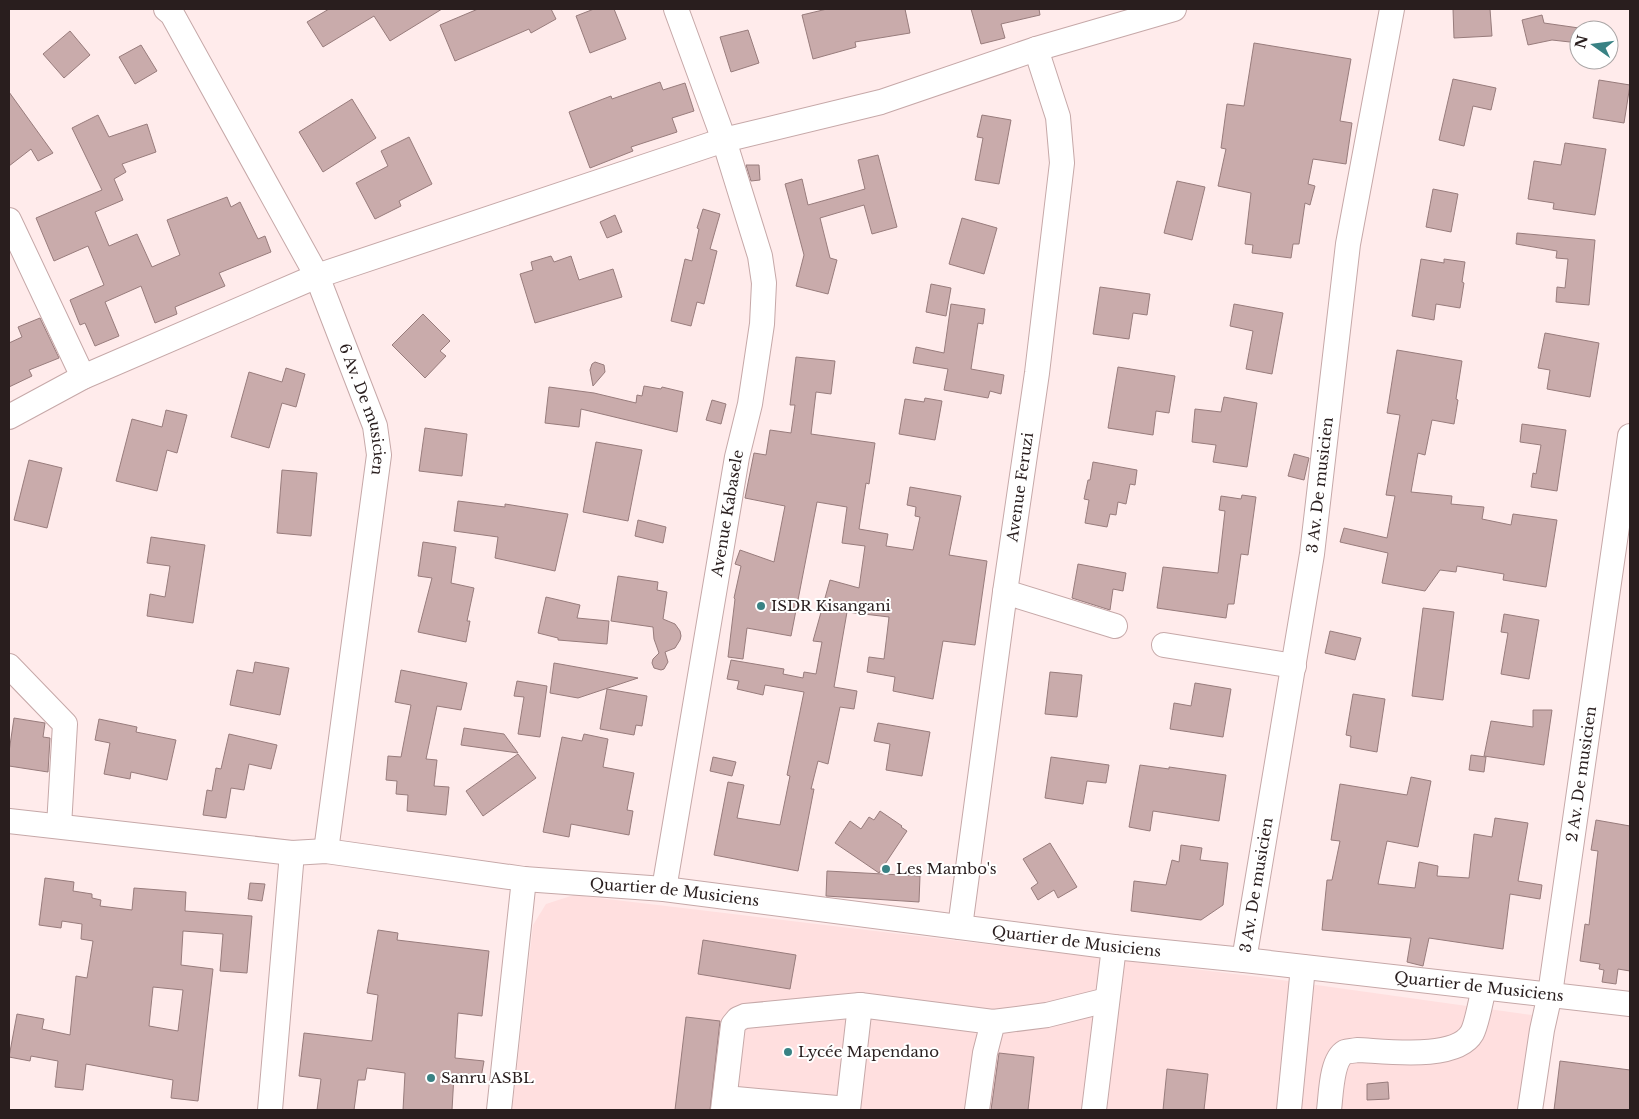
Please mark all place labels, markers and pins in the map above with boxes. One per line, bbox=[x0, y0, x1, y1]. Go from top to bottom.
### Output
place label: ISDR Kisangani bbox=[771, 596, 891, 615]
marker: ISDR Kisangani bbox=[755, 600, 767, 612]
place label: Les Mambo's bbox=[896, 859, 997, 878]
marker: Les Mambo's bbox=[880, 863, 892, 875]
place label: Lycée Mapendano bbox=[798, 1042, 939, 1061]
marker: Lycée Mapendano bbox=[782, 1046, 794, 1058]
place label: Sanru ASBL bbox=[441, 1068, 534, 1087]
marker: Sanru ASBL bbox=[425, 1072, 437, 1084]

